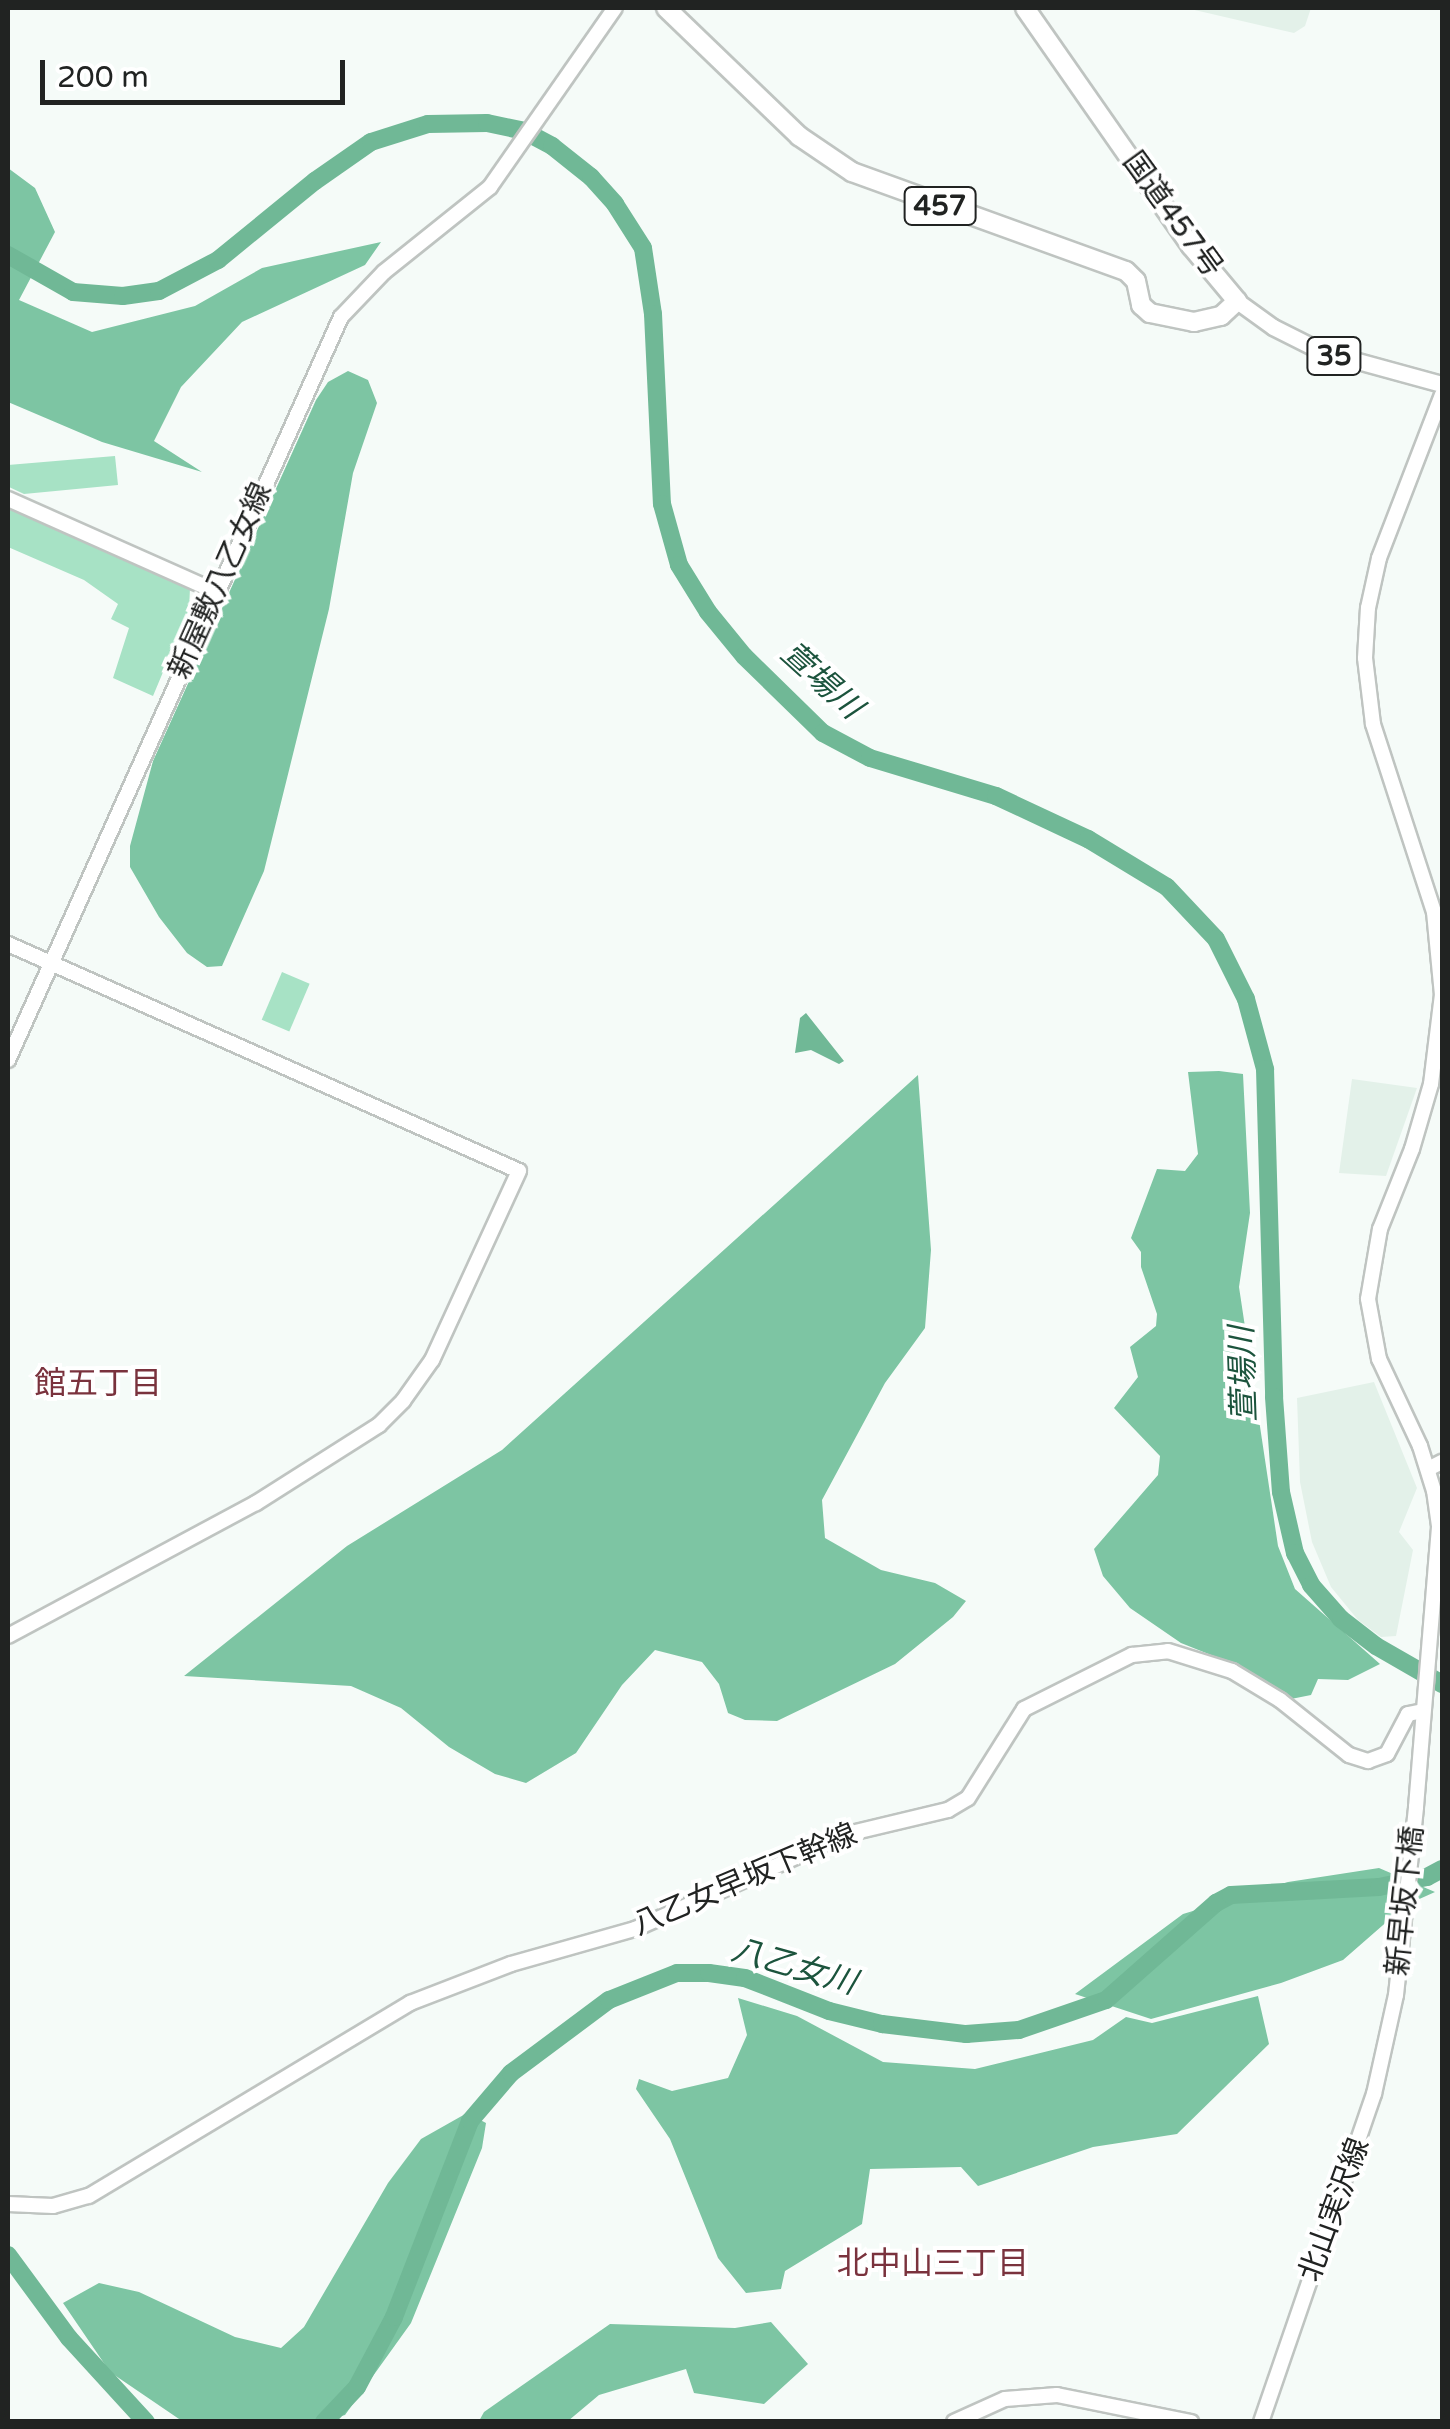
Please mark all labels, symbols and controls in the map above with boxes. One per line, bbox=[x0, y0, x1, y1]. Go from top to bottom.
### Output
scale bar bbox=[45, 40, 350, 102]
text: 200 m bbox=[57, 59, 149, 96]
street label: 国道457号 bbox=[1114, 145, 1230, 285]
road number: 457 bbox=[902, 183, 978, 229]
road number: 35 bbox=[1304, 333, 1364, 379]
street label: 新屋敷八乙女線 bbox=[162, 478, 280, 684]
water label: 萱場川 bbox=[772, 635, 870, 727]
water label: 萱場川 bbox=[1223, 1325, 1265, 1423]
district label: 館五丁目 bbox=[34, 1365, 162, 1403]
street label: 八乙女早坂下幹線 bbox=[628, 1817, 862, 1943]
street label: 新早坂下橋 bbox=[1380, 1825, 1432, 1977]
water label: 八乙女川 bbox=[727, 1931, 861, 2003]
street label: 北山実沢線 bbox=[1292, 2133, 1378, 2287]
district label: 北中山三丁目 bbox=[837, 2245, 1029, 2283]

